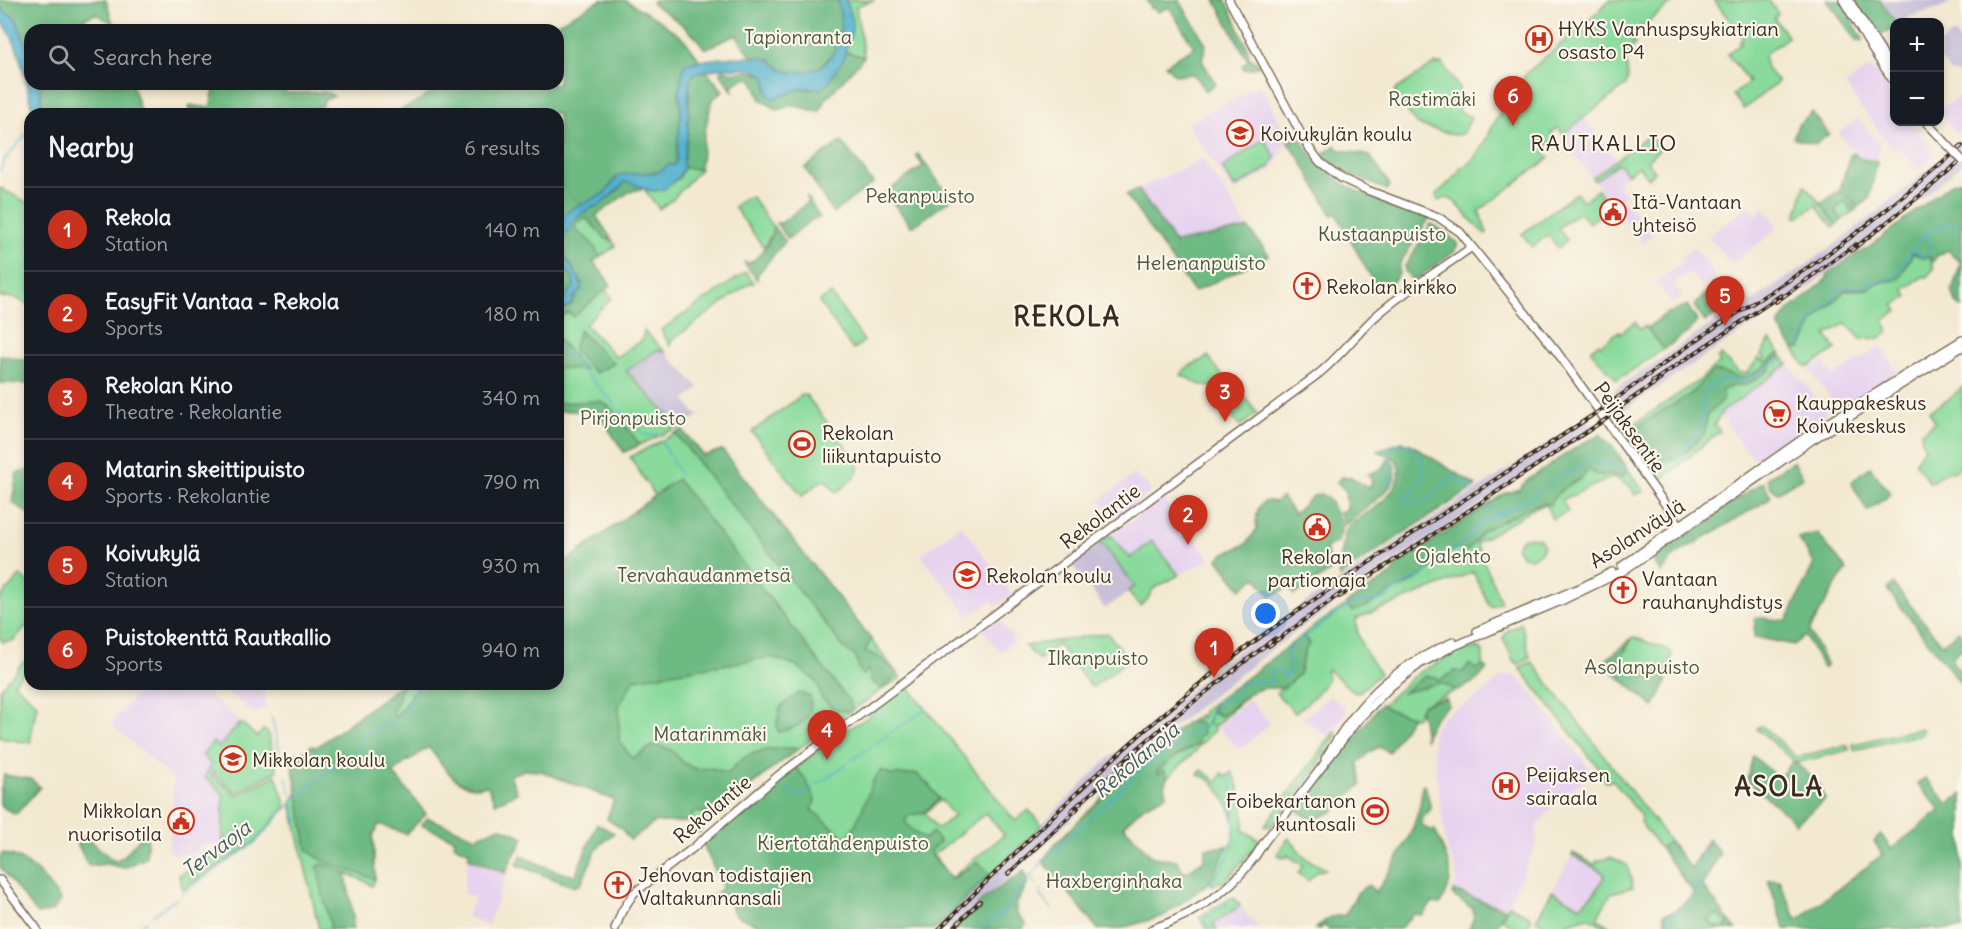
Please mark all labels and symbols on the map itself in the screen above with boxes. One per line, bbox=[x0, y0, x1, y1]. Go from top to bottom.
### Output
place label: HYKS Vanhuspsykiatrian osasto P4 bbox=[1558, 16, 1779, 64]
park label: Tapionranta bbox=[744, 24, 852, 49]
hospital icon: HYKS Vanhuspsykiatrian osasto P4 bbox=[1524, 24, 1554, 54]
pin: 6 bbox=[1494, 76, 1532, 126]
park label: Rastimäki bbox=[1388, 86, 1476, 111]
school or university icon: Koivukylän koulu bbox=[1225, 118, 1255, 148]
place label: Koivukylän koulu bbox=[1260, 121, 1412, 146]
district label: RAUTKALLIO bbox=[1530, 129, 1678, 157]
park label: Pekanpuisto bbox=[865, 183, 975, 208]
place label: Itä-Vantaan yhteisö bbox=[1632, 189, 1742, 237]
public building icon: Itä-Vantaan yhteisö bbox=[1598, 197, 1628, 227]
park label: Kustaanpuisto bbox=[1318, 221, 1446, 246]
park label: Helenanpuisto bbox=[1136, 250, 1266, 275]
church icon: Rekolan kirkko bbox=[1292, 271, 1322, 301]
place label: Rekolan kirkko bbox=[1326, 274, 1457, 299]
pin: 5 bbox=[1706, 276, 1744, 326]
district label: REKOLA bbox=[1013, 300, 1121, 333]
pin: 3 bbox=[1206, 372, 1244, 422]
street label: Peijaksentie bbox=[1589, 377, 1671, 477]
place label: Kauppakeskus Koivukeskus bbox=[1796, 390, 1926, 438]
supermarket icon: Kauppakeskus Koivukeskus bbox=[1762, 399, 1792, 429]
park label: Pirjonpuisto bbox=[580, 405, 686, 430]
place label: Rekolan liikuntapuisto bbox=[822, 420, 942, 468]
sports icon: Rekolan liikuntapuisto bbox=[787, 429, 817, 459]
street label: Rekolantie bbox=[1055, 478, 1145, 554]
street label: Asolanväylä bbox=[1585, 493, 1689, 573]
pin: 2 bbox=[1168, 496, 1208, 545]
public building icon: Rekolan partiomaja bbox=[1302, 512, 1332, 542]
park label: Ojalehto bbox=[1415, 543, 1491, 568]
place label: Rekolan partiomaja bbox=[1268, 544, 1366, 592]
school or university icon: Rekolan koulu bbox=[952, 560, 982, 590]
park label: Tervahaudanmetsä bbox=[617, 562, 791, 587]
place label: Rekolan koulu bbox=[986, 563, 1112, 588]
place label: Vantaan rauhanyhdistys bbox=[1642, 566, 1783, 614]
church icon: Vantaan rauhanyhdistys bbox=[1608, 575, 1638, 605]
your location bbox=[1251, 599, 1280, 628]
pin: 1 bbox=[1194, 628, 1234, 678]
park label: Ilkanpuisto bbox=[1048, 645, 1148, 670]
park label: Asolanpuisto bbox=[1584, 654, 1700, 679]
pin: 4 bbox=[808, 710, 846, 760]
water label: Rekolanoja bbox=[1088, 716, 1185, 804]
park label: Matarinmäki bbox=[653, 721, 767, 746]
school or university icon: Mikkolan koulu bbox=[218, 744, 248, 774]
place label: Mikkolan koulu bbox=[252, 747, 386, 772]
place label: Peijaksen sairaala bbox=[1526, 762, 1610, 810]
street label: Rekolantie bbox=[668, 769, 756, 849]
district label: ASOLA bbox=[1734, 770, 1824, 803]
hospital icon: Peijaksen sairaala bbox=[1491, 771, 1521, 801]
place label: Foibekartanon kuntosali bbox=[1226, 788, 1356, 836]
sports icon: Foibekartanon kuntosali bbox=[1360, 796, 1390, 826]
place label: Mikkolan nuorisotila bbox=[68, 798, 162, 846]
public building icon: Mikkolan nuorisotila bbox=[166, 806, 196, 836]
water label: Tervaoja bbox=[176, 814, 257, 884]
park label: Kiertotähdenpuisto bbox=[757, 830, 929, 855]
place label: Jehovan todistajien Valtakunnansali bbox=[638, 862, 812, 910]
park label: Haxberginhaka bbox=[1045, 868, 1183, 893]
church icon: Jehovan todistajien Valtakunnansali bbox=[603, 870, 633, 900]

